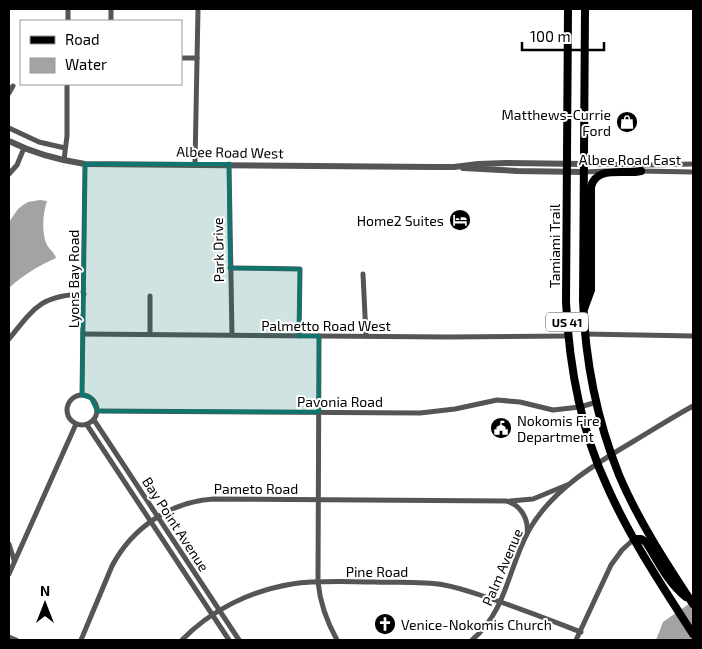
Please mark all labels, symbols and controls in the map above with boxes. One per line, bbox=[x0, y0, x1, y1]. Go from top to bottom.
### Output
legend bbox=[20, 20, 182, 85]
scale bar bbox=[522, 20, 604, 52]
text: 100 m bbox=[530, 27, 571, 45]
text: Road bbox=[65, 30, 100, 48]
text: Water bbox=[65, 55, 107, 73]
place label: Matthews-Currie Ford bbox=[502, 106, 611, 139]
shop icon: Matthews-Currie Ford bbox=[615, 110, 639, 134]
street label: Albee Road West bbox=[176, 143, 284, 161]
street label: Albee Road East bbox=[579, 151, 681, 168]
street label: Tamiami Trail bbox=[546, 203, 563, 288]
hotel icon: Home2 Suites bbox=[448, 208, 472, 232]
place label: Home2 Suites bbox=[357, 212, 444, 229]
street label: Park Drive bbox=[209, 217, 227, 283]
street label: Lyons Bay Road bbox=[65, 230, 82, 328]
road number: US 41 bbox=[546, 313, 588, 332]
street label: Palmetto Road West bbox=[261, 317, 391, 334]
street label: Pavonia Road bbox=[297, 393, 383, 410]
place label: Nokomis Fire Department bbox=[517, 412, 600, 445]
public building icon: Nokomis Fire Department bbox=[489, 416, 513, 440]
street label: Bay Point Avenue bbox=[139, 474, 213, 574]
street label: Pameto Road bbox=[214, 480, 298, 497]
street label: Palm Avenue bbox=[478, 526, 526, 608]
street label: Pine Road bbox=[346, 563, 408, 580]
north arrow bbox=[20, 579, 70, 629]
text: N bbox=[40, 582, 50, 599]
church icon: Venice-Nokomis Church bbox=[373, 612, 397, 636]
place label: Venice-Nokomis Church bbox=[401, 616, 552, 633]

